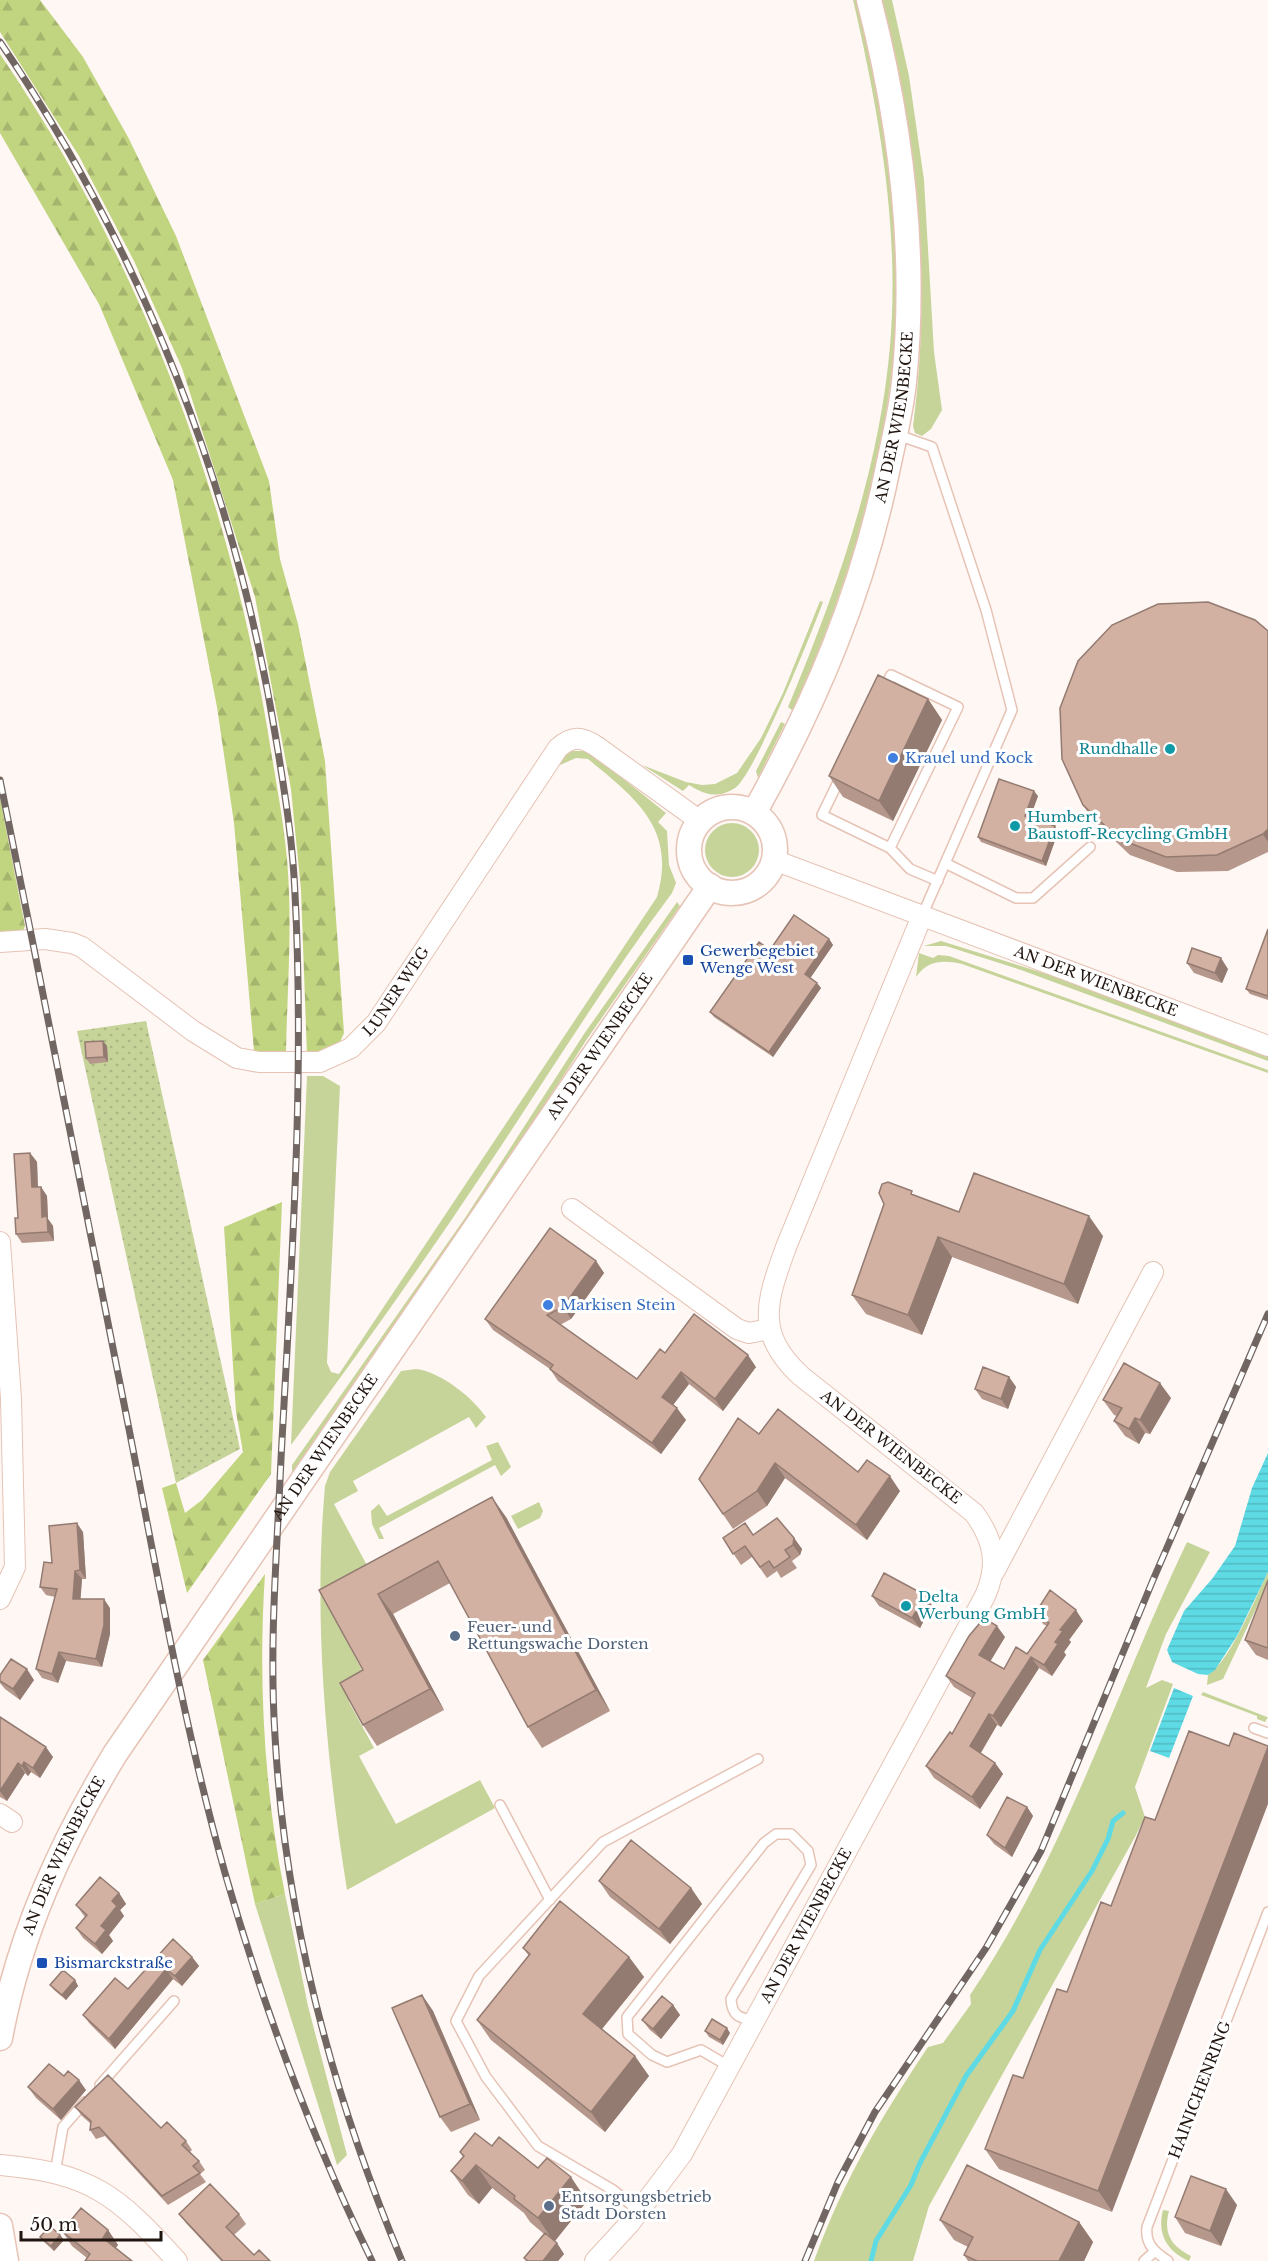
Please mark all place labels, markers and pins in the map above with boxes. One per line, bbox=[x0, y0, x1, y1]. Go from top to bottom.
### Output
place label: Rundhalle bbox=[1079, 739, 1158, 758]
marker: Rundhalle bbox=[1163, 742, 1177, 756]
place label: Krauel und Kock bbox=[905, 748, 1034, 767]
marker: Krauel und Kock bbox=[886, 751, 900, 765]
place label: Humbert Baustoff-Recycling GmbH bbox=[1027, 807, 1228, 843]
marker: Humbert Baustoff-Recycling GmbH bbox=[1008, 819, 1022, 833]
place label: Gewerbegebiet Wenge West bbox=[699, 941, 815, 977]
marker: Gewerbegebiet Wenge West bbox=[681, 953, 695, 967]
place label: Markisen Stein bbox=[560, 1295, 676, 1314]
marker: Markisen Stein bbox=[541, 1298, 555, 1312]
place label: Delta Werbung GmbH bbox=[917, 1587, 1046, 1623]
marker: Delta Werbung GmbH bbox=[899, 1599, 913, 1613]
place label: Feuer- und Rettungswache Dorsten bbox=[467, 1617, 649, 1653]
marker: Feuer- und Rettungswache Dorsten bbox=[448, 1629, 462, 1643]
place label: Bismarckstraße bbox=[54, 1953, 173, 1972]
marker: Bismarckstraße bbox=[35, 1956, 49, 1970]
place label: Entsorgungsbetrieb Stadt Dorsten bbox=[561, 2187, 712, 2223]
marker: Entsorgungsbetrieb Stadt Dorsten bbox=[542, 2199, 556, 2213]

